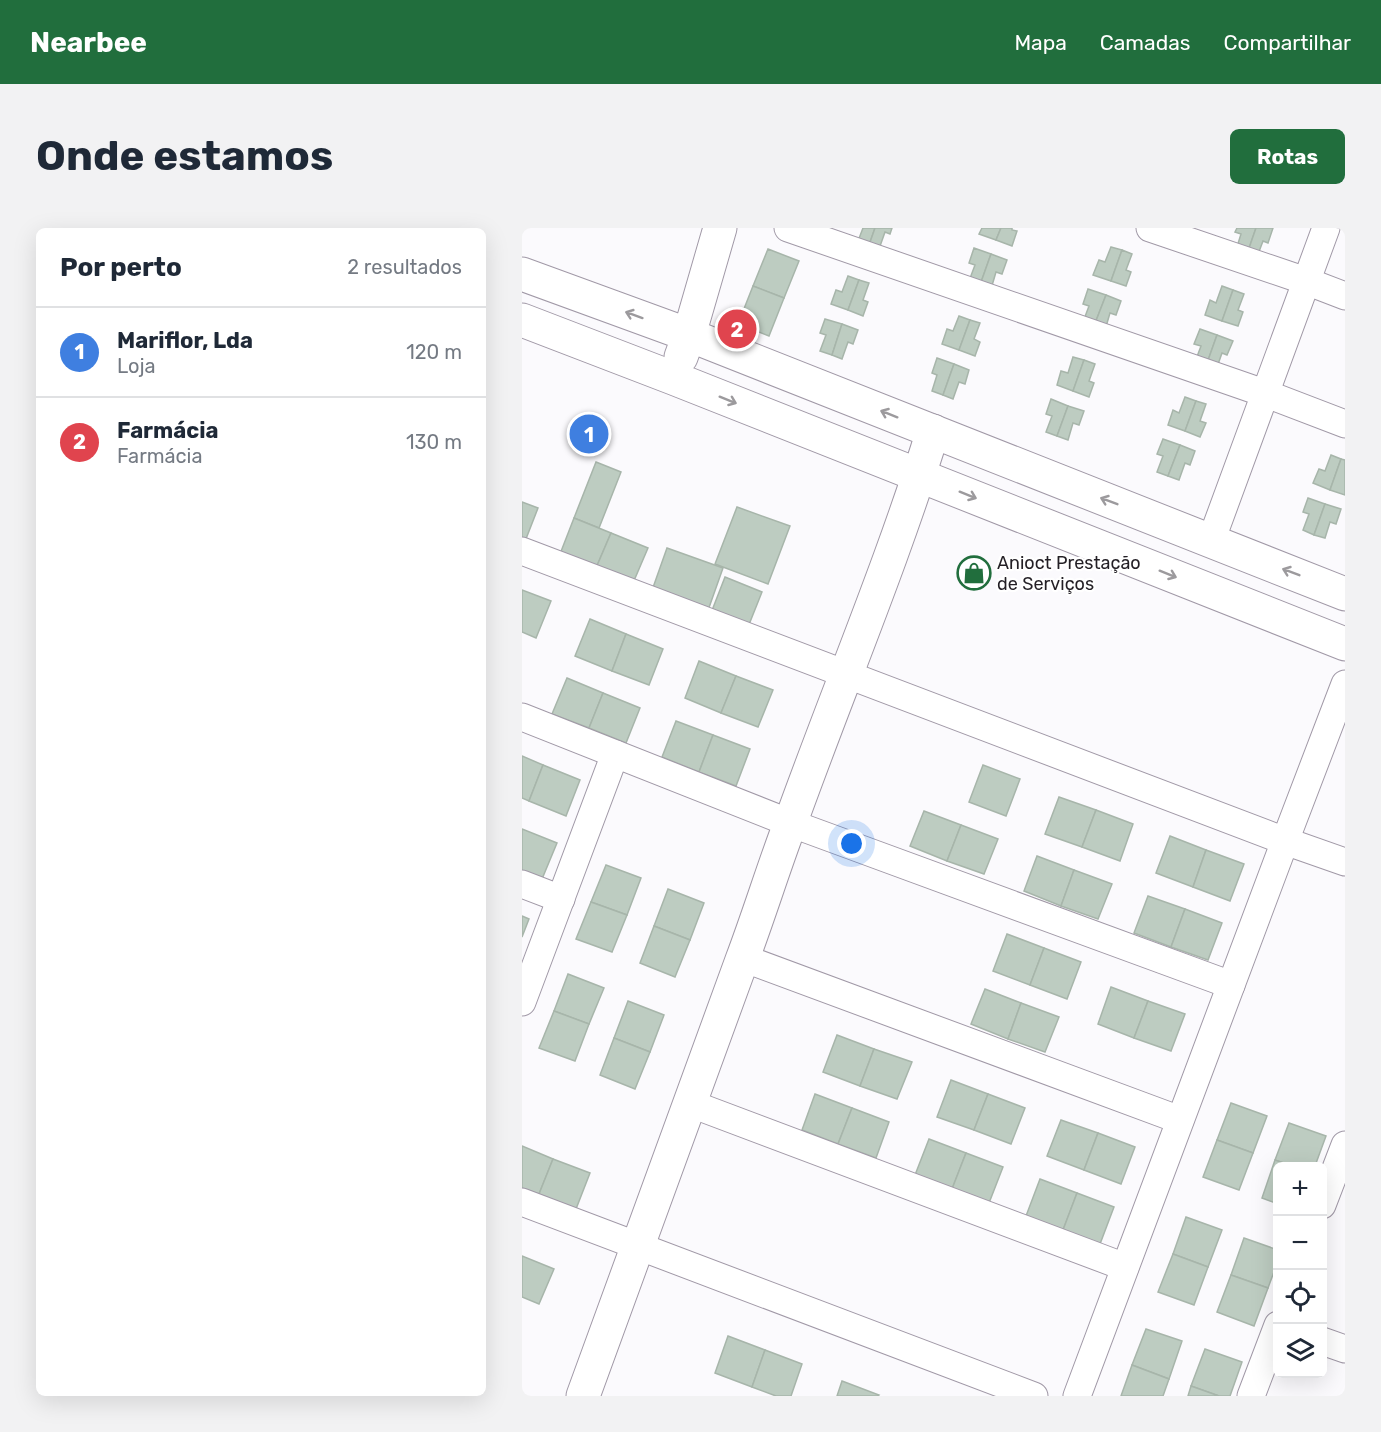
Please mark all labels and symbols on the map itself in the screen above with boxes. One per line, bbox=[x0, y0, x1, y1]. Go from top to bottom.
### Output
pin: 2 bbox=[718, 306, 756, 352]
one-way arrow bbox=[625, 309, 644, 320]
one-way arrow bbox=[718, 395, 737, 406]
one-way arrow bbox=[880, 408, 898, 419]
pin: 1 bbox=[570, 412, 608, 456]
one-way arrow bbox=[958, 490, 976, 501]
one-way arrow bbox=[1100, 495, 1119, 506]
place label: Anioct Prestação de Serviços bbox=[997, 552, 1141, 595]
shop icon: Anioct Prestação de Serviços bbox=[956, 555, 992, 591]
one-way arrow bbox=[1282, 566, 1300, 577]
one-way arrow bbox=[1159, 570, 1177, 581]
your location bbox=[837, 829, 866, 858]

